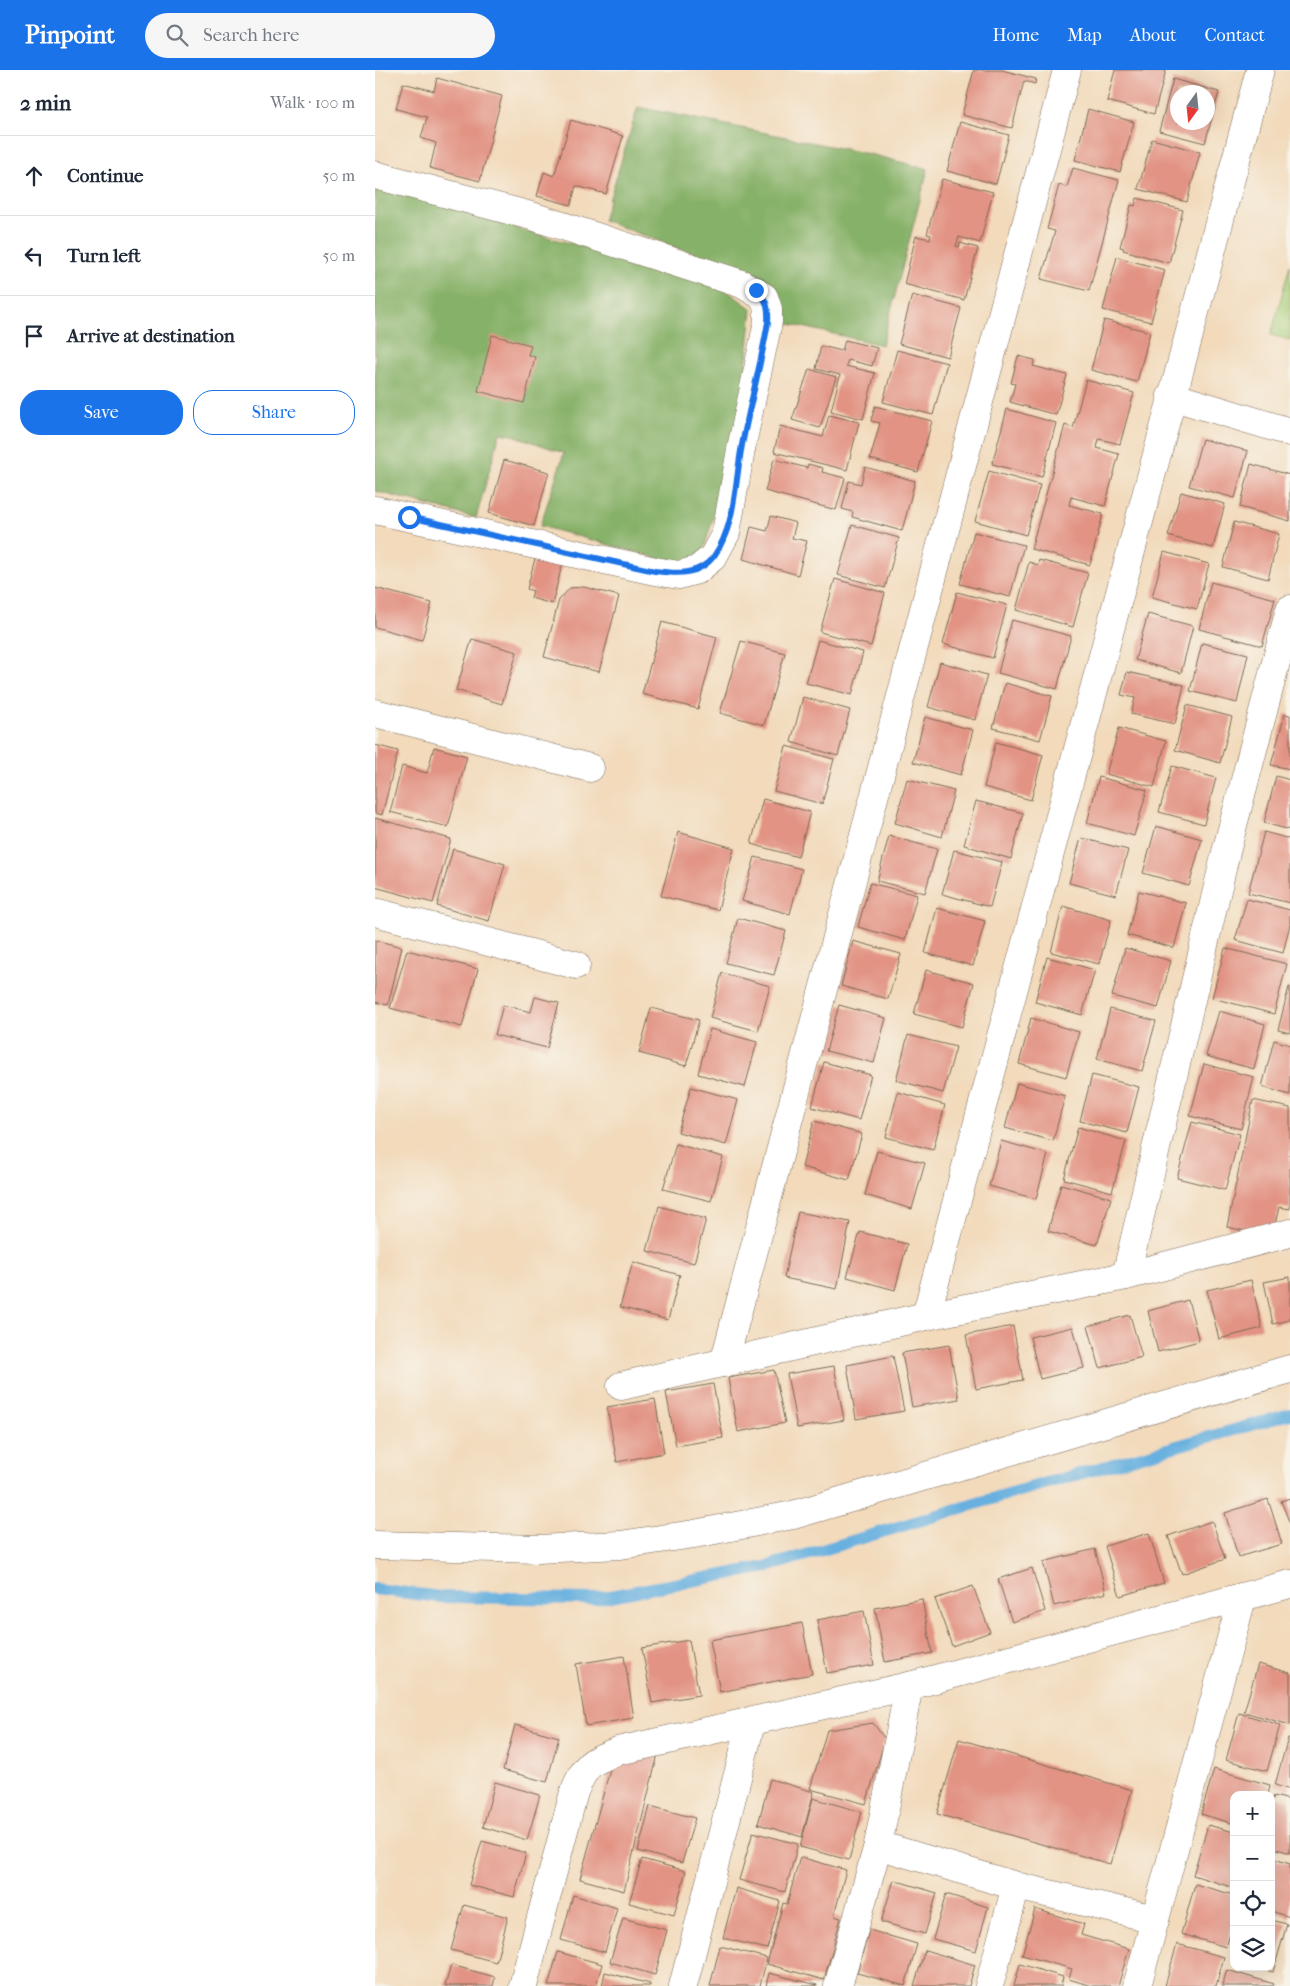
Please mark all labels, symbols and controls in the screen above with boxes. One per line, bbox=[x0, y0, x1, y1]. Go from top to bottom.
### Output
search box bbox=[145, 13, 495, 58]
text: Pinpoint bbox=[25, 21, 115, 49]
icon: search bbox=[163, 21, 191, 49]
text: Search here bbox=[203, 24, 299, 46]
text: Home bbox=[992, 25, 1039, 46]
text: Map bbox=[1067, 25, 1102, 46]
text: About bbox=[1130, 25, 1176, 46]
text: Contact bbox=[1204, 25, 1265, 46]
north arrow bbox=[1170, 85, 1215, 130]
text: 2 min bbox=[20, 91, 71, 115]
text: Walk · 100 m bbox=[270, 93, 355, 112]
icon: ahead bbox=[20, 162, 48, 190]
text: Continue bbox=[67, 165, 143, 187]
text: 50 m bbox=[323, 166, 355, 185]
icon: left bbox=[20, 242, 48, 270]
text: Turn left bbox=[67, 245, 141, 267]
text: 50 m bbox=[323, 246, 355, 265]
route end bbox=[745, 279, 768, 302]
icon: arrive bbox=[20, 322, 48, 350]
text: Arrive at destination bbox=[67, 325, 235, 347]
button: Save bbox=[20, 390, 183, 435]
button: Share bbox=[193, 390, 355, 435]
route start bbox=[398, 506, 421, 529]
map controls bbox=[1230, 1791, 1275, 1971]
button: + bbox=[1230, 1791, 1275, 1836]
button: − bbox=[1230, 1836, 1275, 1881]
button: locate bbox=[1230, 1881, 1275, 1926]
button: layers bbox=[1230, 1926, 1275, 1971]

